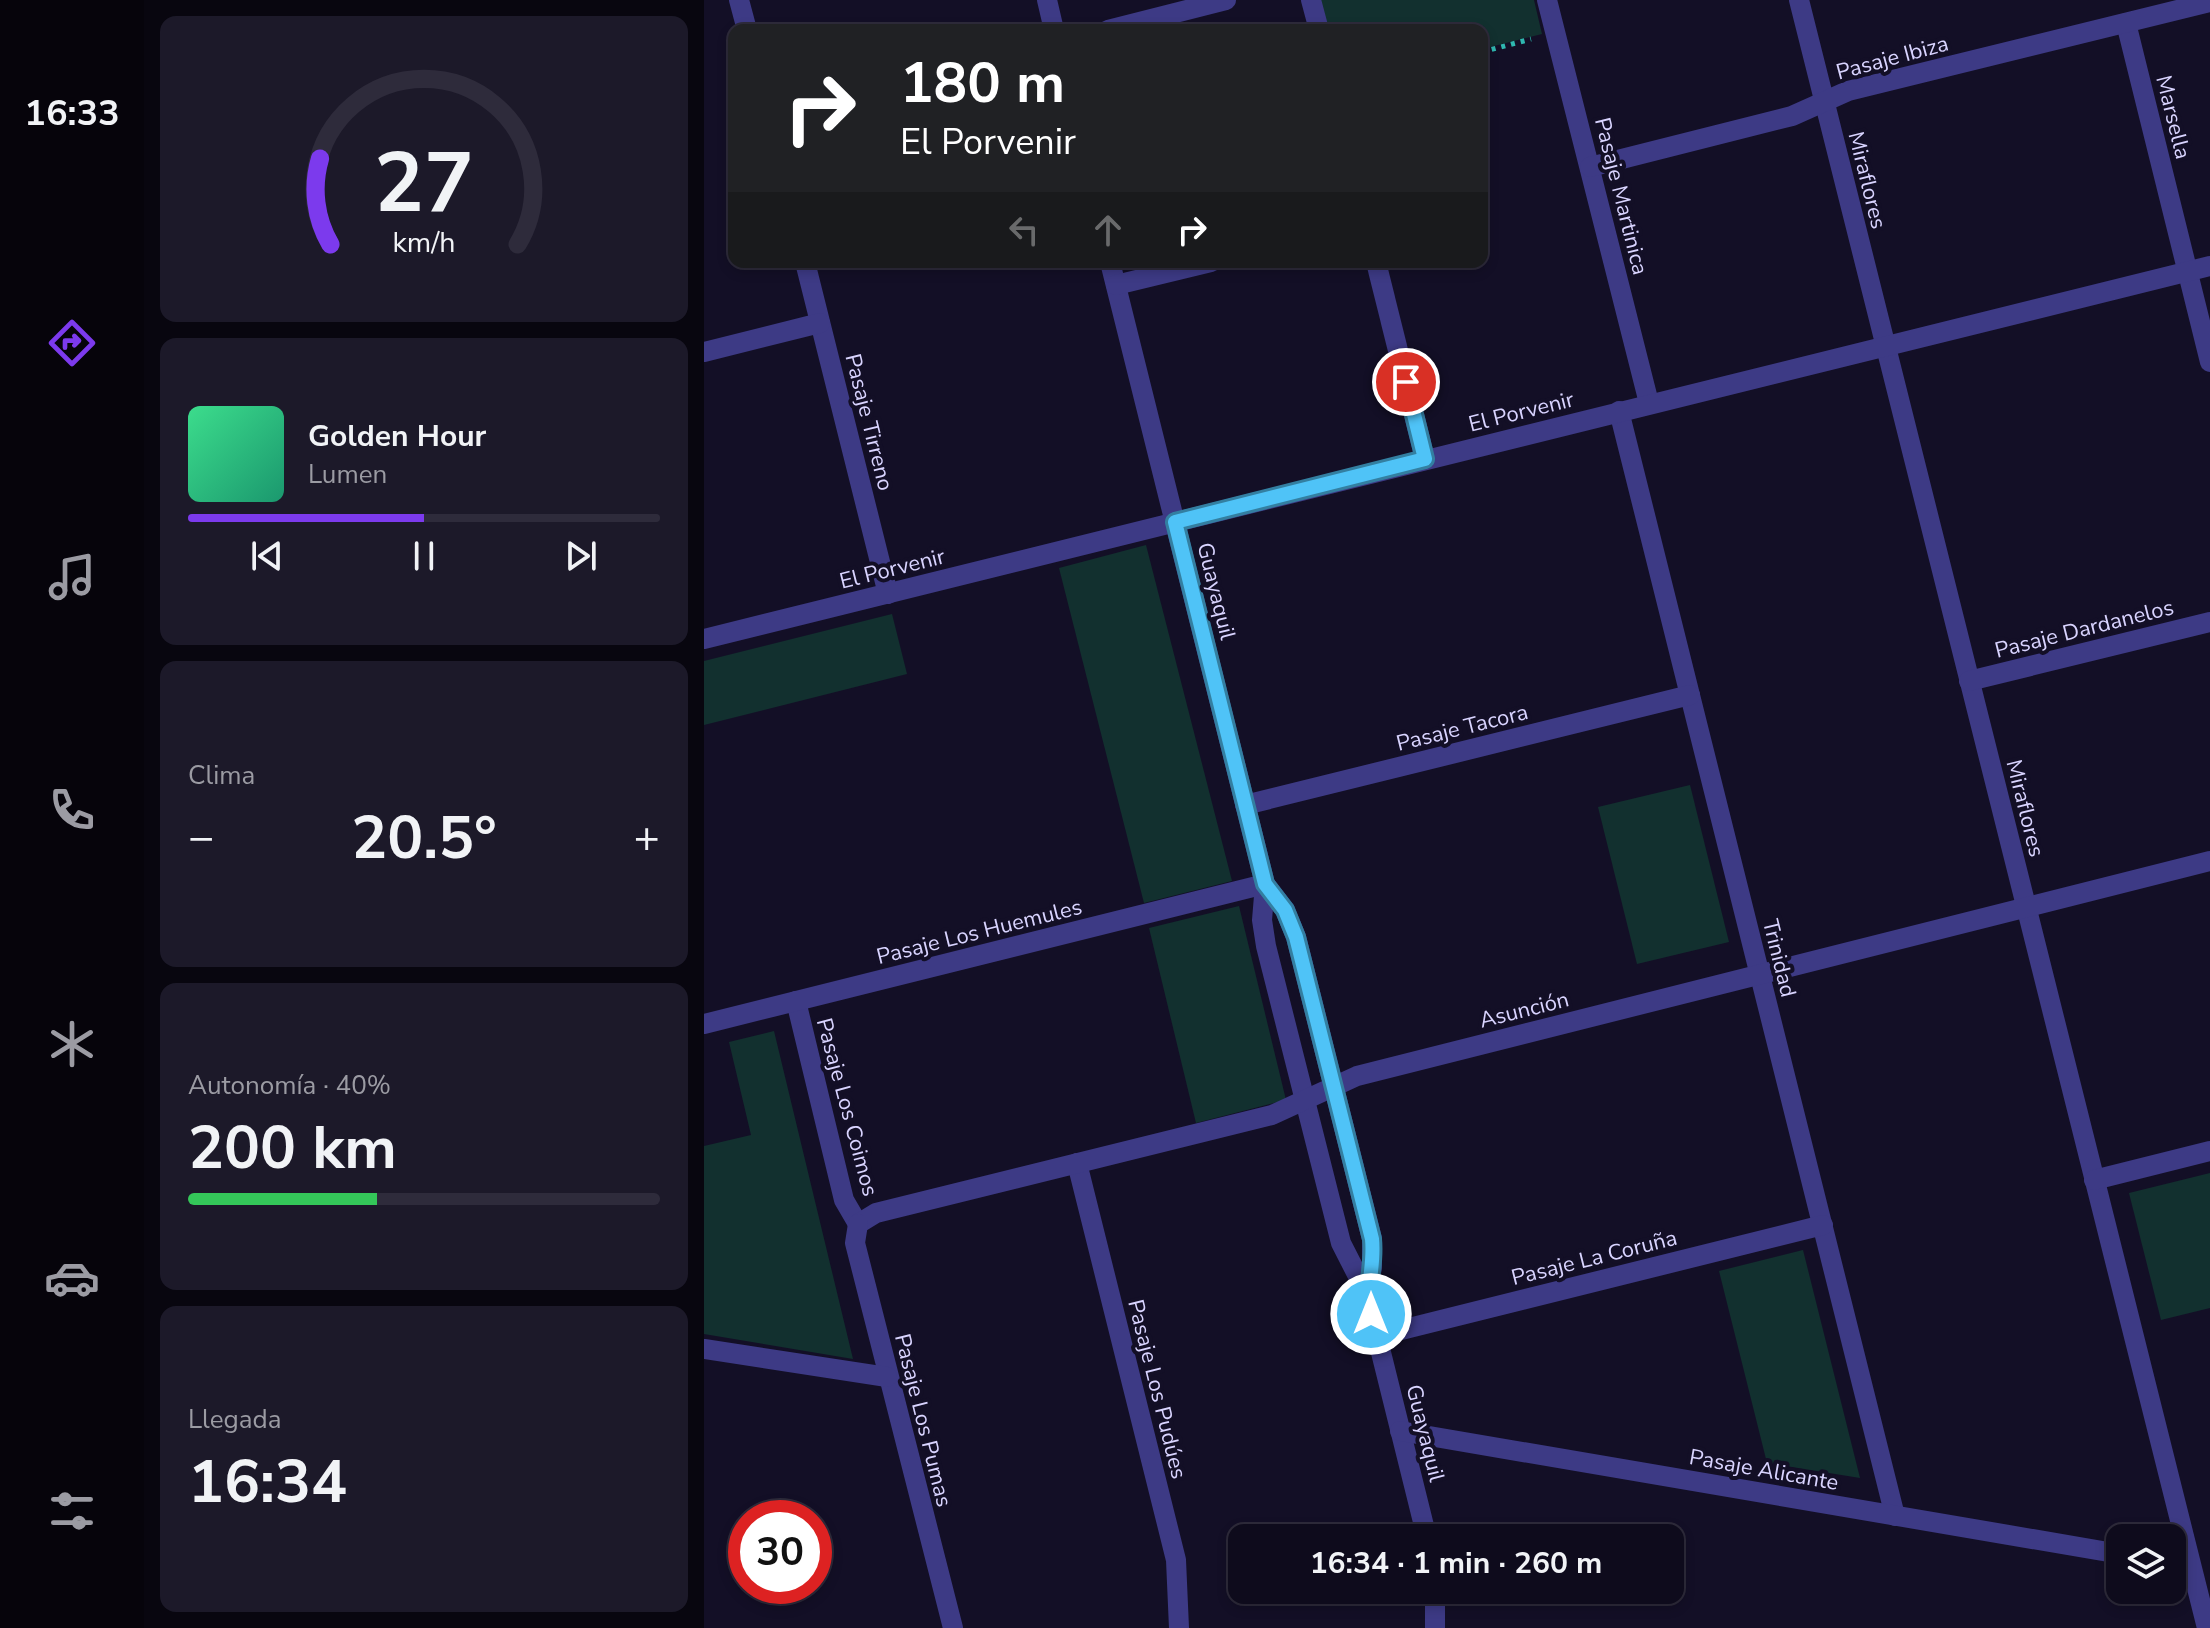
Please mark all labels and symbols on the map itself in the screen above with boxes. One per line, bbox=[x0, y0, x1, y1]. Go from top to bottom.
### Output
street label: Pasaje Ibiza bbox=[1833, 29, 1952, 87]
street label: Marsella bbox=[2148, 72, 2198, 162]
street label: Pasaje Martinica bbox=[1587, 115, 1655, 278]
street label: Miraflores bbox=[1840, 128, 1894, 232]
pin bbox=[1372, 348, 1440, 416]
street label: Pasaje Tirreno bbox=[838, 351, 901, 494]
street label: El Porvenir bbox=[1465, 384, 1577, 440]
street label: Guayaquil bbox=[1189, 539, 1243, 644]
street label: El Porvenir bbox=[836, 541, 948, 597]
street label: Pasaje Dardanelos bbox=[1992, 592, 2177, 666]
street label: Pasaje Tacora bbox=[1393, 697, 1531, 759]
street label: Miraflores bbox=[1998, 756, 2052, 860]
street label: Pasaje Los Huemules bbox=[873, 892, 1085, 972]
street label: Trinidad bbox=[1755, 916, 1803, 1000]
street label: Asunción bbox=[1476, 984, 1572, 1036]
street label: Pasaje Los Coimos bbox=[809, 1015, 885, 1200]
street label: Pasaje La Coruña bbox=[1508, 1223, 1680, 1293]
position arrow bbox=[1329, 1272, 1413, 1356]
street label: Pasaje Los Pudúes bbox=[1120, 1296, 1194, 1482]
street label: Pasaje Los Pumas bbox=[887, 1331, 959, 1510]
street label: Guayaquil bbox=[1398, 1381, 1452, 1486]
street label: Pasaje Alicante bbox=[1687, 1442, 1841, 1498]
speed limit sign: 30 bbox=[728, 1500, 832, 1604]

